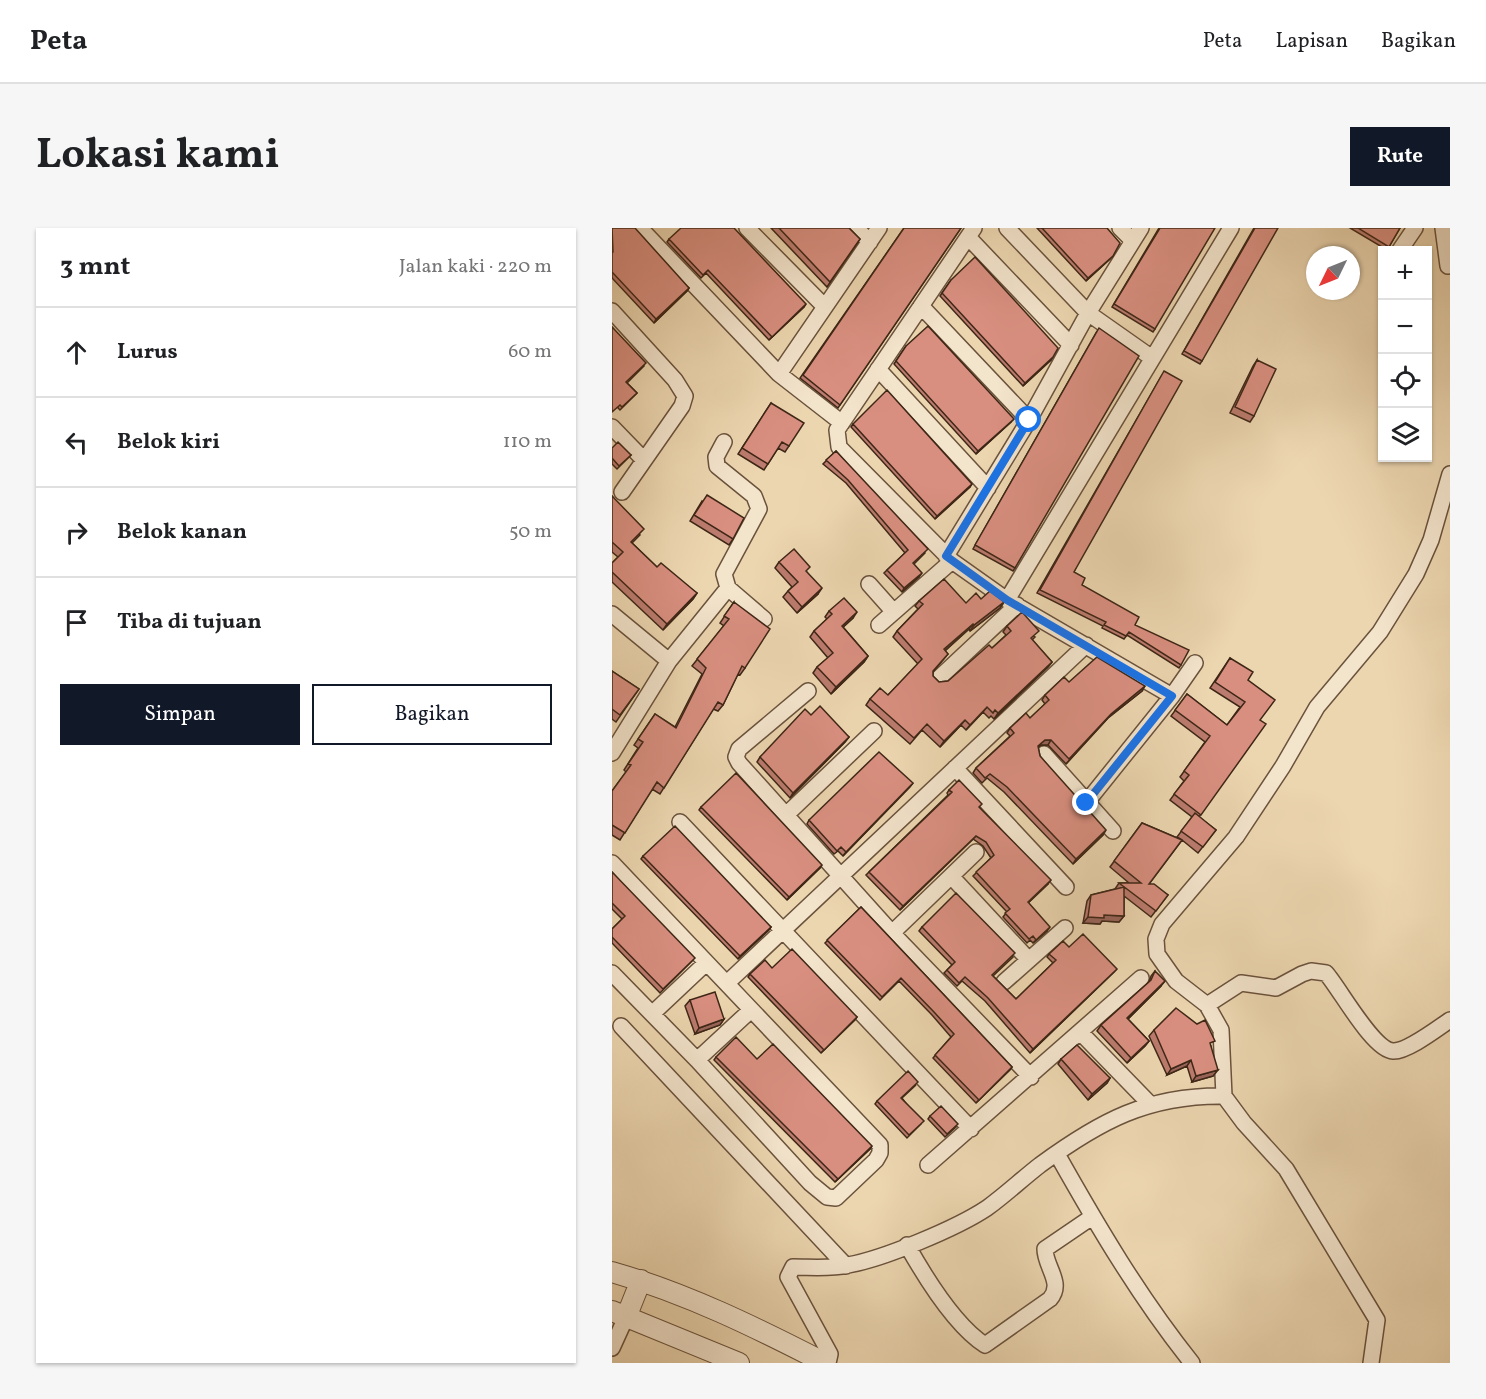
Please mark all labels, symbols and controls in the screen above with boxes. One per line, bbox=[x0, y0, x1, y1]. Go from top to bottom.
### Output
text: Peta bbox=[30, 22, 87, 61]
text: Peta bbox=[1203, 27, 1242, 56]
text: Lapisan bbox=[1275, 27, 1348, 56]
text: Bagikan bbox=[1381, 27, 1456, 56]
text: Lokasi kami bbox=[36, 127, 280, 186]
button: Rute bbox=[1350, 127, 1450, 186]
north arrow bbox=[1306, 246, 1360, 300]
map controls bbox=[1378, 246, 1432, 462]
button: + bbox=[1378, 246, 1432, 300]
text: 3 mnt bbox=[60, 249, 130, 285]
text: Jalan kaki · 220 m bbox=[399, 253, 552, 281]
button: − bbox=[1378, 300, 1432, 354]
icon: ahead bbox=[60, 336, 93, 369]
text: Lurus bbox=[117, 337, 178, 368]
text: 60 m bbox=[508, 338, 552, 366]
button: locate bbox=[1378, 354, 1432, 408]
route start bbox=[1015, 406, 1041, 432]
button: layers bbox=[1378, 408, 1432, 462]
icon: left bbox=[60, 426, 93, 459]
text: Belok kiri bbox=[117, 427, 220, 458]
text: 110 m bbox=[503, 428, 552, 456]
icon: right bbox=[60, 516, 93, 549]
text: Belok kanan bbox=[117, 517, 247, 548]
text: 50 m bbox=[509, 518, 552, 546]
icon: arrive bbox=[60, 606, 93, 639]
text: Tiba di tujuan bbox=[117, 607, 262, 638]
button: Simpan bbox=[60, 684, 300, 745]
button: Bagikan bbox=[312, 684, 552, 745]
route end bbox=[1072, 789, 1098, 815]

